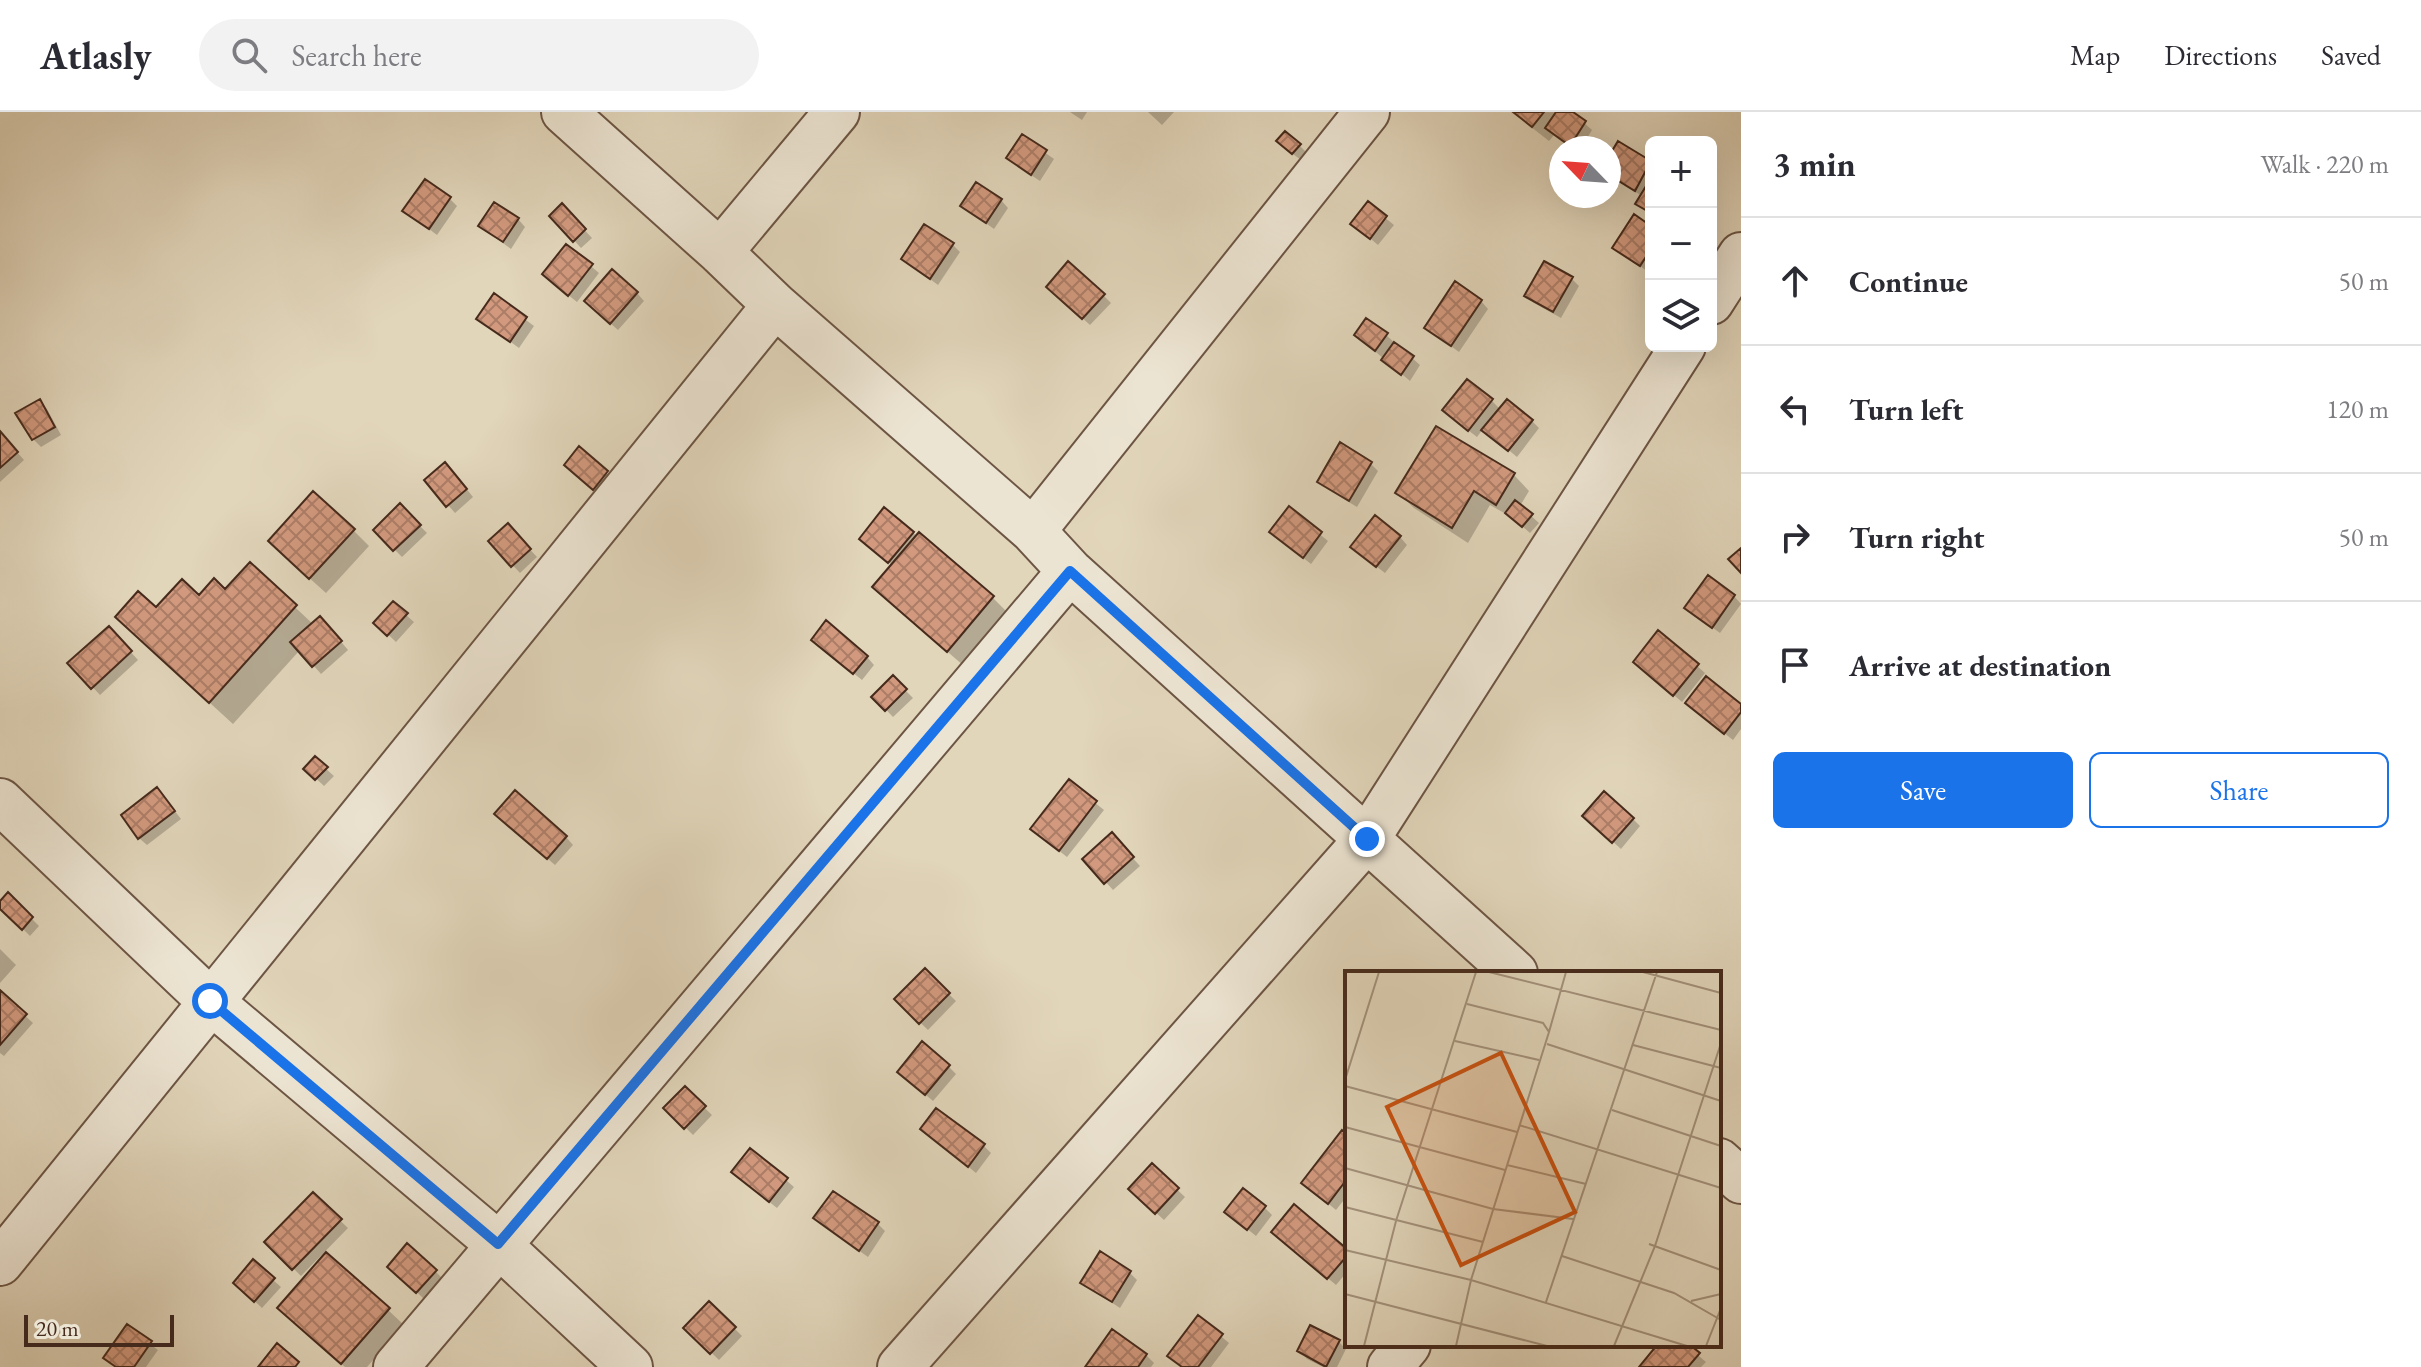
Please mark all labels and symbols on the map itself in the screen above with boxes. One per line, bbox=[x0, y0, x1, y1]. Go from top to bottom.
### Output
north arrow bbox=[1549, 136, 1621, 208]
route end bbox=[1349, 821, 1385, 857]
inset map bbox=[1345, 971, 1721, 1347]
route start bbox=[192, 983, 228, 1019]
scale bar bbox=[24, 1311, 174, 1347]

